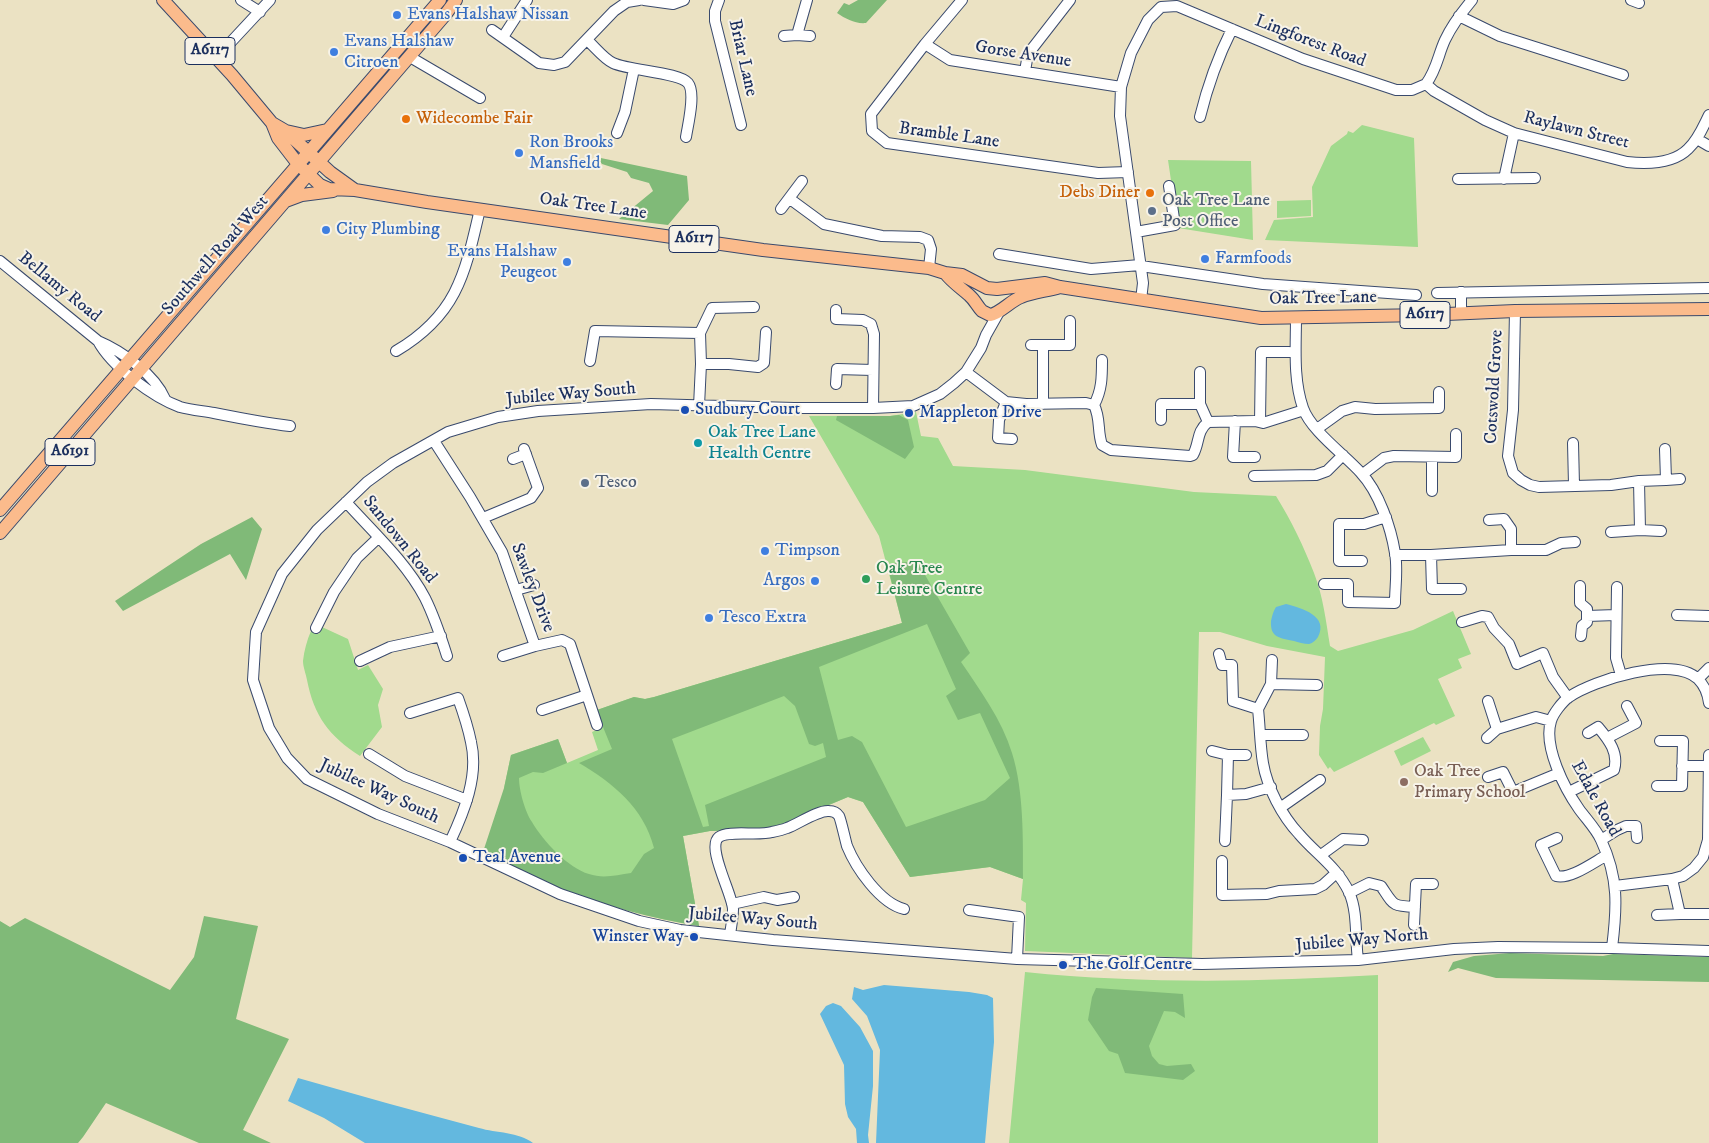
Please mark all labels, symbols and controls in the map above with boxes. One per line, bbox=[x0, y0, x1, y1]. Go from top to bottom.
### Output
place label: Evans Halshaw Nissan bbox=[407, 4, 569, 26]
marker: Evans Halshaw Nissan bbox=[391, 9, 403, 21]
street label: Lingforest Road bbox=[1251, 11, 1369, 73]
street label: Briar Lane bbox=[723, 17, 761, 99]
place label: Evans Halshaw Citroen bbox=[344, 31, 454, 74]
road number: A6117 bbox=[185, 37, 235, 64]
street label: Gorse Avenue bbox=[973, 37, 1073, 73]
marker: Evans Halshaw Citroen bbox=[328, 46, 340, 58]
street label: Raylawn Street bbox=[1521, 107, 1631, 155]
place label: Widecombe Fair bbox=[416, 108, 533, 130]
marker: Widecombe Fair bbox=[400, 113, 412, 125]
street label: Bramble Lane bbox=[897, 118, 1001, 154]
place label: Ron Brooks Mansfield bbox=[529, 132, 613, 174]
marker: Ron Brooks Mansfield bbox=[513, 147, 525, 159]
place label: Debs Diner bbox=[1059, 182, 1140, 204]
marker: Debs Diner bbox=[1144, 187, 1156, 199]
street label: Oak Tree Lane bbox=[538, 189, 648, 225]
place label: Oak Tree Lane Post Office bbox=[1162, 190, 1270, 232]
street label: Southwell Road West bbox=[158, 192, 274, 320]
marker: Oak Tree Lane Post Office bbox=[1146, 205, 1158, 217]
place label: City Plumbing bbox=[336, 219, 440, 241]
marker: City Plumbing bbox=[320, 224, 332, 236]
road number: A6117 bbox=[669, 225, 719, 252]
place label: Evans Halshaw Peugeot bbox=[447, 241, 557, 284]
street label: Bellamy Road bbox=[13, 248, 105, 328]
place label: Farmfoods bbox=[1215, 248, 1292, 270]
marker: Farmfoods bbox=[1199, 253, 1211, 265]
marker: Evans Halshaw Peugeot bbox=[561, 256, 573, 268]
street label: Oak Tree Lane bbox=[1269, 287, 1377, 311]
road number: A6117 bbox=[1400, 302, 1450, 328]
street label: Cotswold Grove bbox=[1481, 329, 1509, 445]
street label: Jubilee Way South bbox=[505, 379, 637, 411]
place label: Sudbury Court bbox=[695, 399, 800, 421]
place label: Mappleton Drive bbox=[919, 402, 1042, 424]
marker: Sudbury Court bbox=[679, 404, 691, 416]
marker: Mappleton Drive bbox=[903, 407, 915, 419]
place label: Oak Tree Lane Health Centre bbox=[708, 422, 816, 464]
marker: Oak Tree Lane Health Centre bbox=[692, 437, 704, 449]
road number: A6191 bbox=[45, 438, 95, 466]
place label: Tesco bbox=[595, 472, 637, 494]
marker: Tesco bbox=[579, 477, 591, 489]
street label: Sandown Road bbox=[357, 492, 441, 588]
street label: Sawley Drive bbox=[505, 540, 559, 636]
place label: Timpson bbox=[775, 540, 840, 562]
marker: Timpson bbox=[759, 545, 771, 557]
place label: Oak Tree Leisure Centre bbox=[876, 558, 982, 600]
place label: Argos bbox=[763, 570, 805, 592]
marker: Oak Tree Leisure Centre bbox=[860, 573, 872, 585]
marker: Argos bbox=[809, 575, 821, 587]
place label: Tesco Extra bbox=[719, 607, 806, 629]
marker: Tesco Extra bbox=[703, 612, 715, 624]
street label: Jubilee Way South bbox=[315, 755, 443, 829]
street label: Edale Road bbox=[1565, 757, 1625, 841]
place label: Oak Tree Primary School bbox=[1414, 761, 1525, 804]
marker: Oak Tree Primary School bbox=[1398, 776, 1410, 788]
place label: Teal Avenue bbox=[473, 847, 561, 869]
marker: Teal Avenue bbox=[457, 852, 469, 864]
street label: Jubilee Way South bbox=[687, 904, 819, 936]
street label: Jubilee Way North bbox=[1295, 924, 1429, 958]
place label: Winster Way bbox=[592, 926, 684, 948]
marker: Winster Way bbox=[688, 931, 700, 943]
place label: The Golf Centre bbox=[1073, 954, 1192, 976]
marker: The Golf Centre bbox=[1057, 959, 1069, 971]

